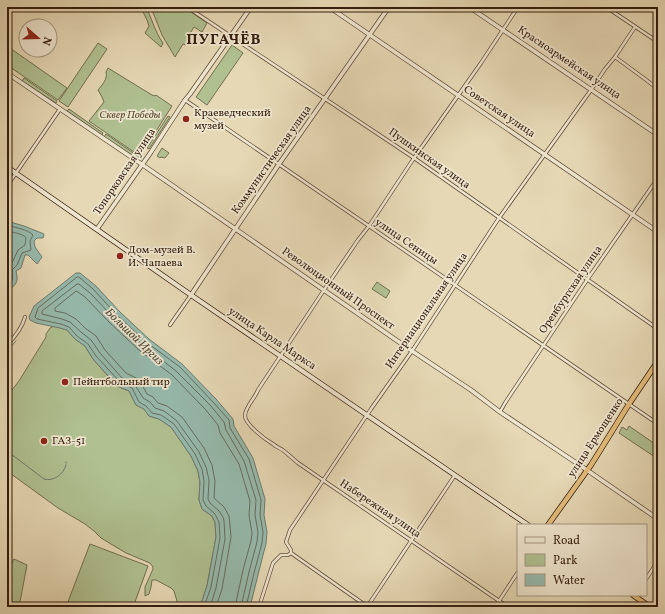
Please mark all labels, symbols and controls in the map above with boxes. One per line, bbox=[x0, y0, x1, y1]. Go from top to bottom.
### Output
north arrow bbox=[18, 18, 58, 58]
street label: Красноармейская улица bbox=[514, 23, 624, 104]
district label: ПУГАЧЁВ bbox=[186, 30, 262, 51]
text: N bbox=[38, 35, 54, 47]
street label: Советская улица bbox=[460, 82, 538, 142]
street label: Коммунистическая улица bbox=[229, 102, 316, 217]
place label: Краеведческий музей bbox=[194, 106, 271, 134]
park label: Сквер Победы bbox=[99, 108, 161, 123]
marker: Краеведческий музей bbox=[181, 114, 191, 124]
street label: Топорковская улица bbox=[90, 125, 160, 218]
street label: Пушкинская улица bbox=[385, 125, 473, 193]
street label: улица Сеницы bbox=[371, 215, 441, 269]
place label: Дом-музей В. И. Чапаева bbox=[128, 243, 196, 271]
street label: Оренбургская улица bbox=[536, 243, 606, 337]
street label: Революционный Проспект bbox=[278, 244, 398, 334]
street label: Интернациональная улица bbox=[382, 249, 472, 372]
marker: Дом-музей В. И. Чапаева bbox=[115, 251, 125, 261]
street label: улица Карла Маркса bbox=[225, 304, 319, 374]
water label: Большой Иргиз bbox=[101, 305, 167, 369]
place label: Пейнтбольный тир bbox=[73, 375, 170, 390]
marker: Пейнтбольный тир bbox=[60, 377, 70, 387]
street label: улица Ермощенко bbox=[565, 395, 627, 481]
place label: ГАЗ-51 bbox=[52, 434, 85, 449]
marker: ГАЗ-51 bbox=[39, 436, 49, 446]
street label: Набережная улица bbox=[336, 476, 424, 542]
legend bbox=[517, 524, 647, 596]
text: Road bbox=[553, 533, 580, 549]
text: Park bbox=[553, 553, 578, 569]
text: Water bbox=[553, 573, 585, 589]

